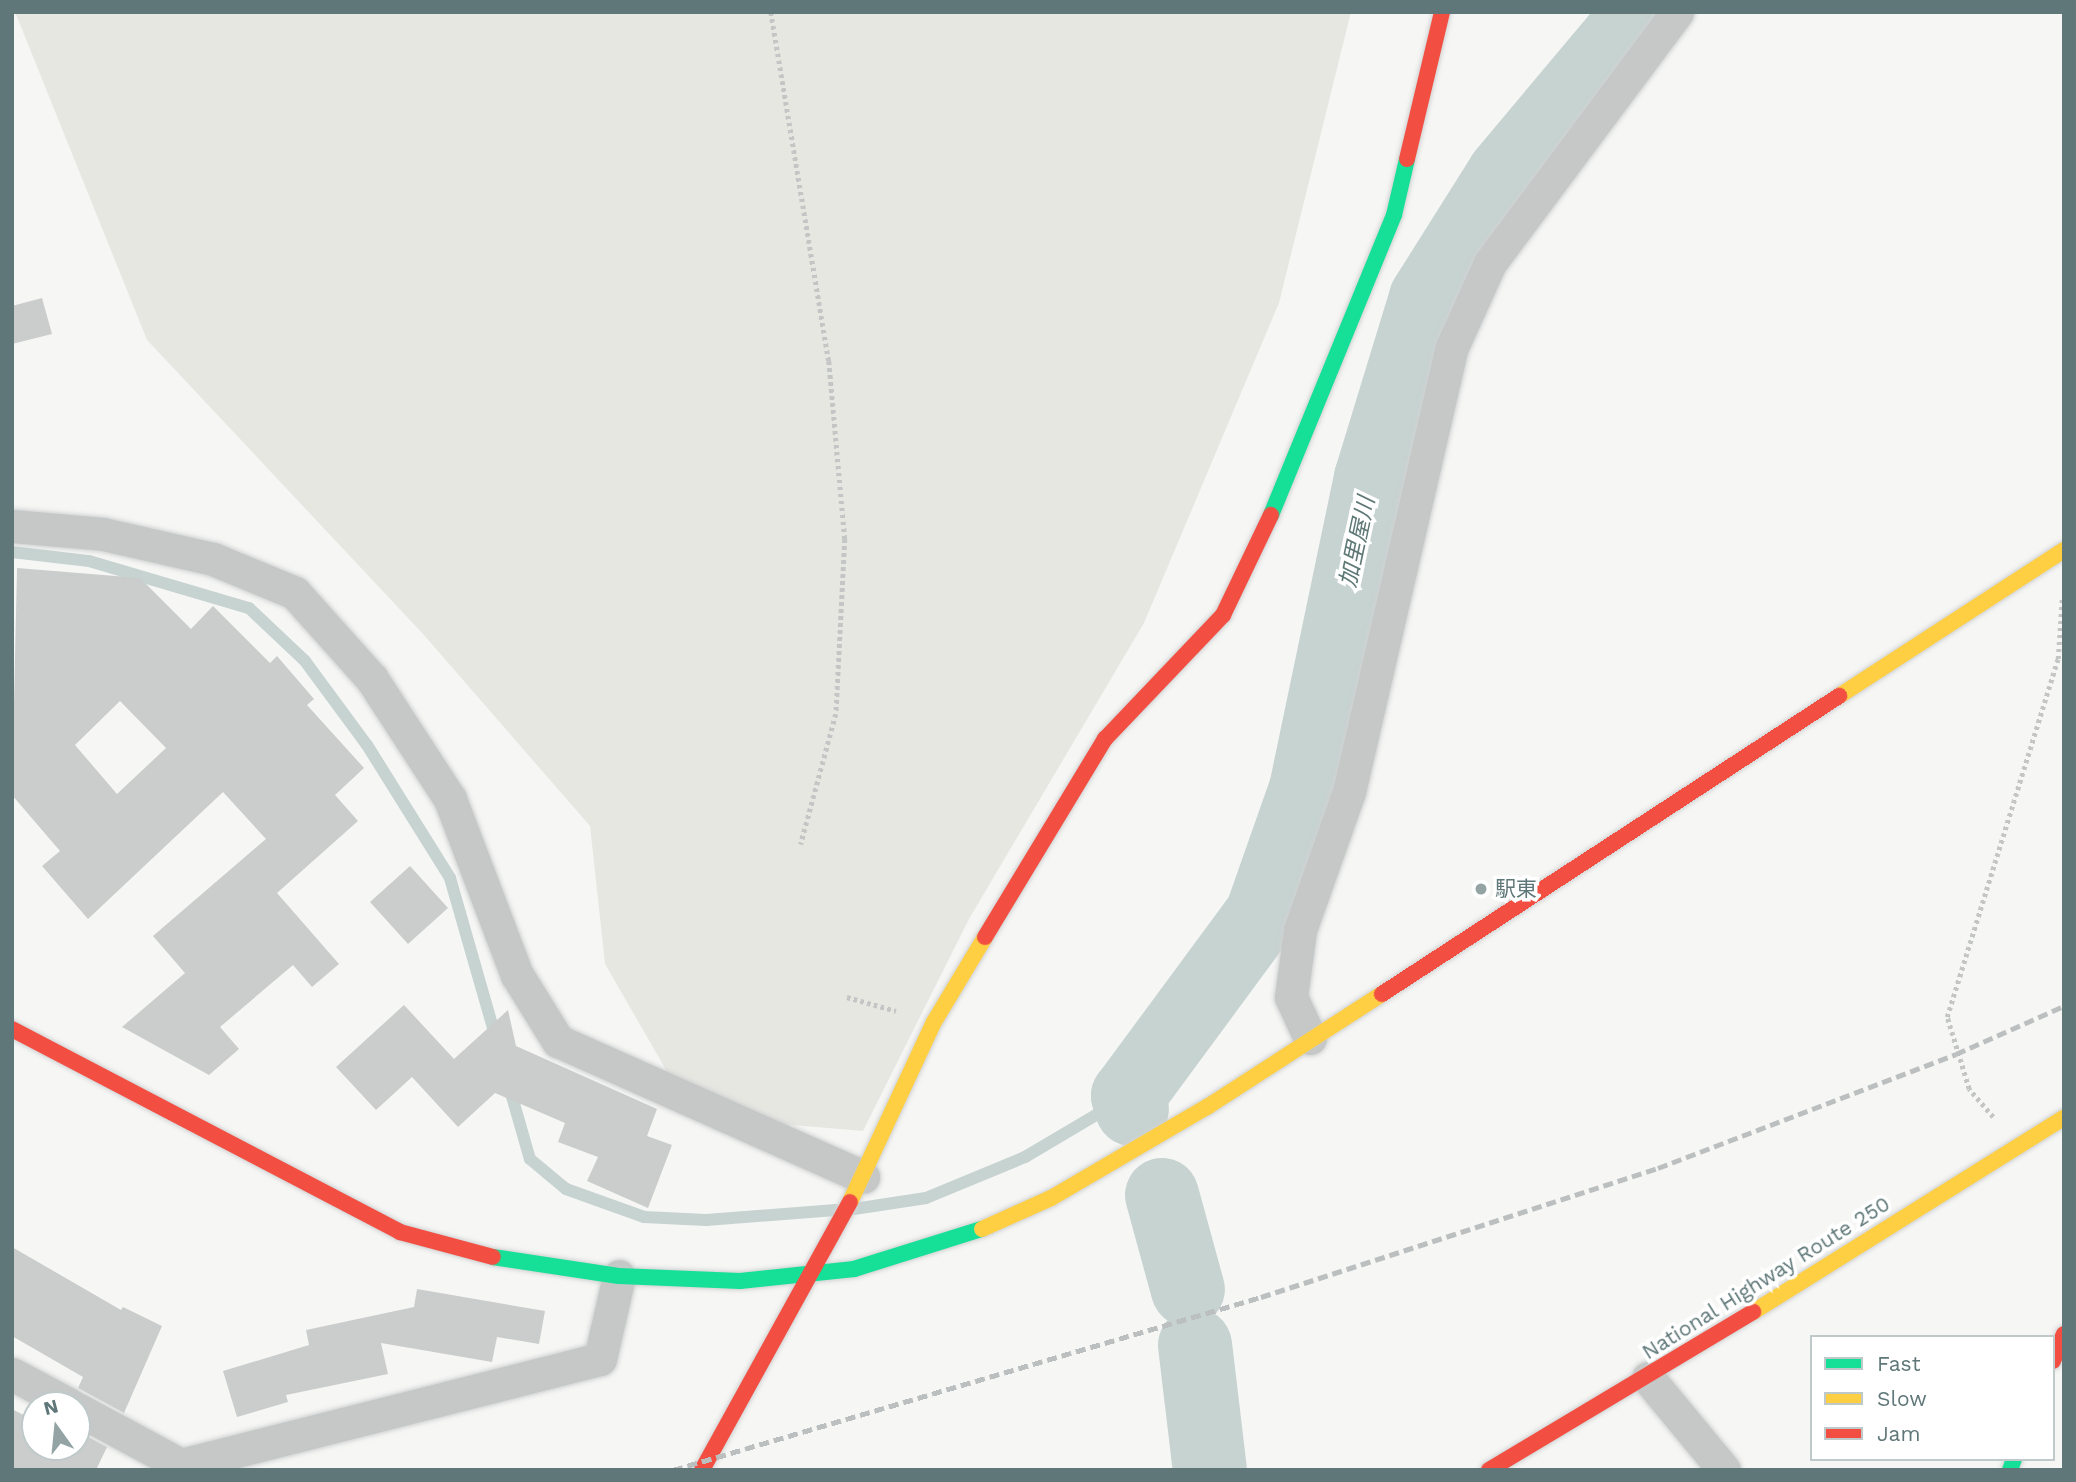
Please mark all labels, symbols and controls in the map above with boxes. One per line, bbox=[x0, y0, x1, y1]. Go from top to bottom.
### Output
water label: 加里屋川 bbox=[1335, 494, 1381, 590]
place label: 駅東 bbox=[1495, 876, 1537, 902]
marker: 駅東 bbox=[1473, 881, 1489, 897]
street label: National Highway Route 250 bbox=[1637, 1191, 1895, 1365]
legend bbox=[1810, 1335, 2055, 1461]
text: Fast bbox=[1877, 1351, 1921, 1376]
text: Slow bbox=[1877, 1386, 1927, 1411]
north arrow bbox=[21, 1391, 91, 1461]
text: N bbox=[41, 1394, 61, 1420]
text: Jam bbox=[1877, 1421, 1920, 1446]

